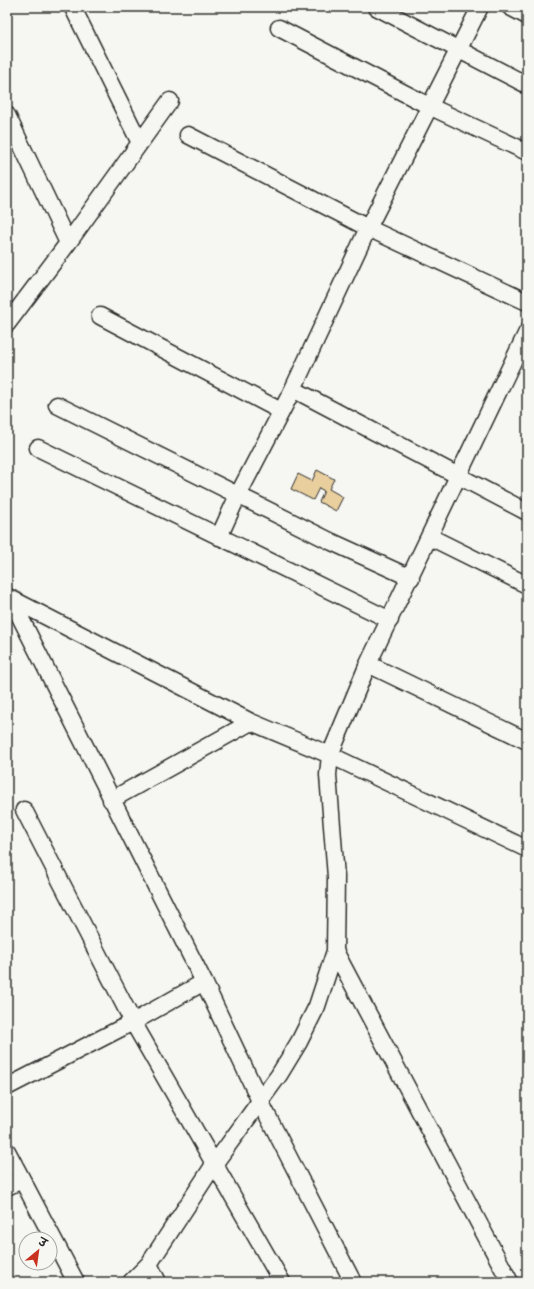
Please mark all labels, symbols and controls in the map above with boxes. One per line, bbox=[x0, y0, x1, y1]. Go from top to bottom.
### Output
north arrow bbox=[18, 1231, 58, 1271]
text: उ bbox=[35, 1235, 50, 1252]

